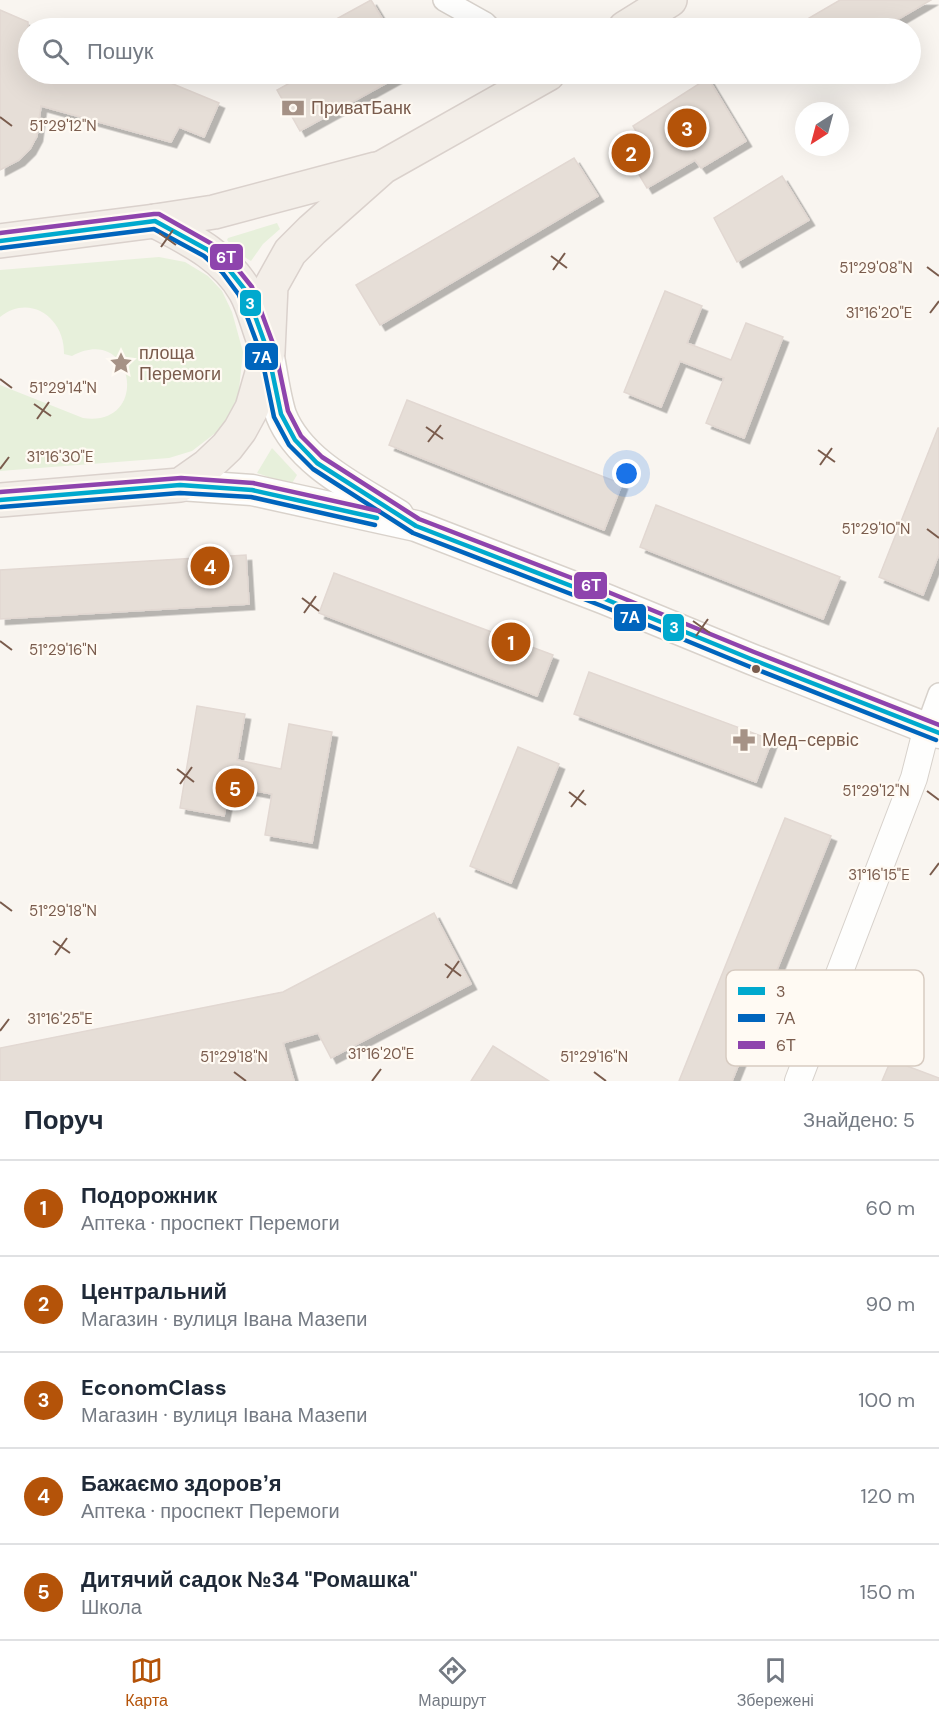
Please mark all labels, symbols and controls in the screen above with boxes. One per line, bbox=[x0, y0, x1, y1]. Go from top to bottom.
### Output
search box bbox=[18, 18, 921, 84]
icon: search bbox=[39, 35, 72, 68]
text: Пошук bbox=[87, 37, 153, 66]
bank icon: ПриватБанк bbox=[280, 95, 306, 121]
place label: ПриватБанк bbox=[311, 96, 411, 120]
north arrow bbox=[795, 102, 849, 156]
pin: 3 bbox=[668, 106, 706, 150]
text: 51°29'12"N bbox=[29, 116, 97, 136]
pin: 2 bbox=[612, 130, 650, 176]
line badge: 6Т bbox=[209, 243, 244, 271]
text: 6Т bbox=[216, 247, 236, 268]
text: 51°29'08"N bbox=[839, 258, 913, 278]
line badge: 3 bbox=[239, 289, 262, 317]
text: 3 bbox=[245, 293, 255, 314]
text: 31°16'20"E bbox=[846, 303, 912, 323]
place label: площа Перемоги bbox=[139, 341, 221, 386]
line badge: 7А bbox=[244, 342, 279, 371]
text: 7А bbox=[252, 347, 273, 368]
place icon: площа Перемоги bbox=[108, 350, 134, 376]
text: 51°29'14"N bbox=[29, 378, 97, 398]
text: 31°16'30"E bbox=[27, 447, 93, 467]
your location bbox=[612, 459, 641, 488]
text: 51°29'10"N bbox=[842, 519, 910, 539]
pin: 4 bbox=[190, 544, 230, 588]
line badge: 6Т bbox=[573, 571, 608, 600]
text: 6Т bbox=[581, 575, 601, 596]
line badge: 7А bbox=[613, 603, 647, 632]
text: 7А bbox=[620, 607, 641, 628]
line badge: 3 bbox=[662, 613, 685, 642]
text: 3 bbox=[669, 617, 679, 638]
pin: 1 bbox=[492, 620, 530, 664]
text: 51°29'16"N bbox=[29, 640, 97, 660]
unlabelled marker bbox=[750, 663, 762, 675]
pharmacy icon: Мед-сервіс bbox=[731, 727, 757, 753]
place label: Мед-сервіс bbox=[762, 728, 859, 752]
pin: 5 bbox=[216, 766, 254, 810]
text: 51°29'12"N bbox=[842, 781, 910, 801]
text: 31°16'15"E bbox=[848, 865, 910, 885]
text: 51°29'18"N bbox=[29, 901, 97, 921]
legend bbox=[726, 970, 924, 1066]
text: 3 bbox=[776, 981, 785, 1002]
text: 7А bbox=[776, 1008, 796, 1029]
text: 31°16'25"E bbox=[27, 1009, 93, 1029]
text: 6Т bbox=[776, 1035, 796, 1056]
text: 31°16'20"E bbox=[348, 1044, 414, 1064]
text: 51°29'18"N bbox=[200, 1047, 268, 1067]
text: 51°29'16"N bbox=[560, 1047, 628, 1067]
text: Поруч bbox=[24, 1103, 104, 1137]
text: Знайдено: 5 bbox=[803, 1107, 915, 1133]
text: Подорожник bbox=[81, 1181, 217, 1210]
text: 1 bbox=[40, 1195, 47, 1221]
text: 60 m bbox=[866, 1195, 915, 1221]
text: Аптека · проспект Перемоги bbox=[81, 1210, 340, 1236]
text: Центральний bbox=[81, 1277, 227, 1306]
text: 2 bbox=[38, 1291, 49, 1317]
text: 90 m bbox=[866, 1291, 915, 1317]
text: Магазин · вулиця Івана Мазепи bbox=[81, 1306, 367, 1332]
text: EconomClass bbox=[81, 1373, 227, 1402]
text: 3 bbox=[37, 1387, 50, 1413]
text: 100 m bbox=[858, 1387, 915, 1413]
text: Магазин · вулиця Івана Мазепи bbox=[81, 1402, 367, 1428]
text: Бажаємо здоровʼя bbox=[81, 1469, 282, 1498]
text: 4 bbox=[37, 1483, 50, 1509]
text: 120 m bbox=[861, 1483, 915, 1509]
text: Аптека · проспект Перемоги bbox=[81, 1498, 340, 1524]
text: Дитячий садок №34 "Ромашка" bbox=[81, 1565, 418, 1594]
text: 5 bbox=[37, 1579, 50, 1605]
text: 150 m bbox=[860, 1579, 915, 1605]
text: Школа bbox=[81, 1594, 142, 1620]
tab: Карта bbox=[125, 1654, 168, 1711]
tab: Маршрут bbox=[418, 1654, 486, 1711]
tab: Збережені bbox=[737, 1654, 814, 1711]

